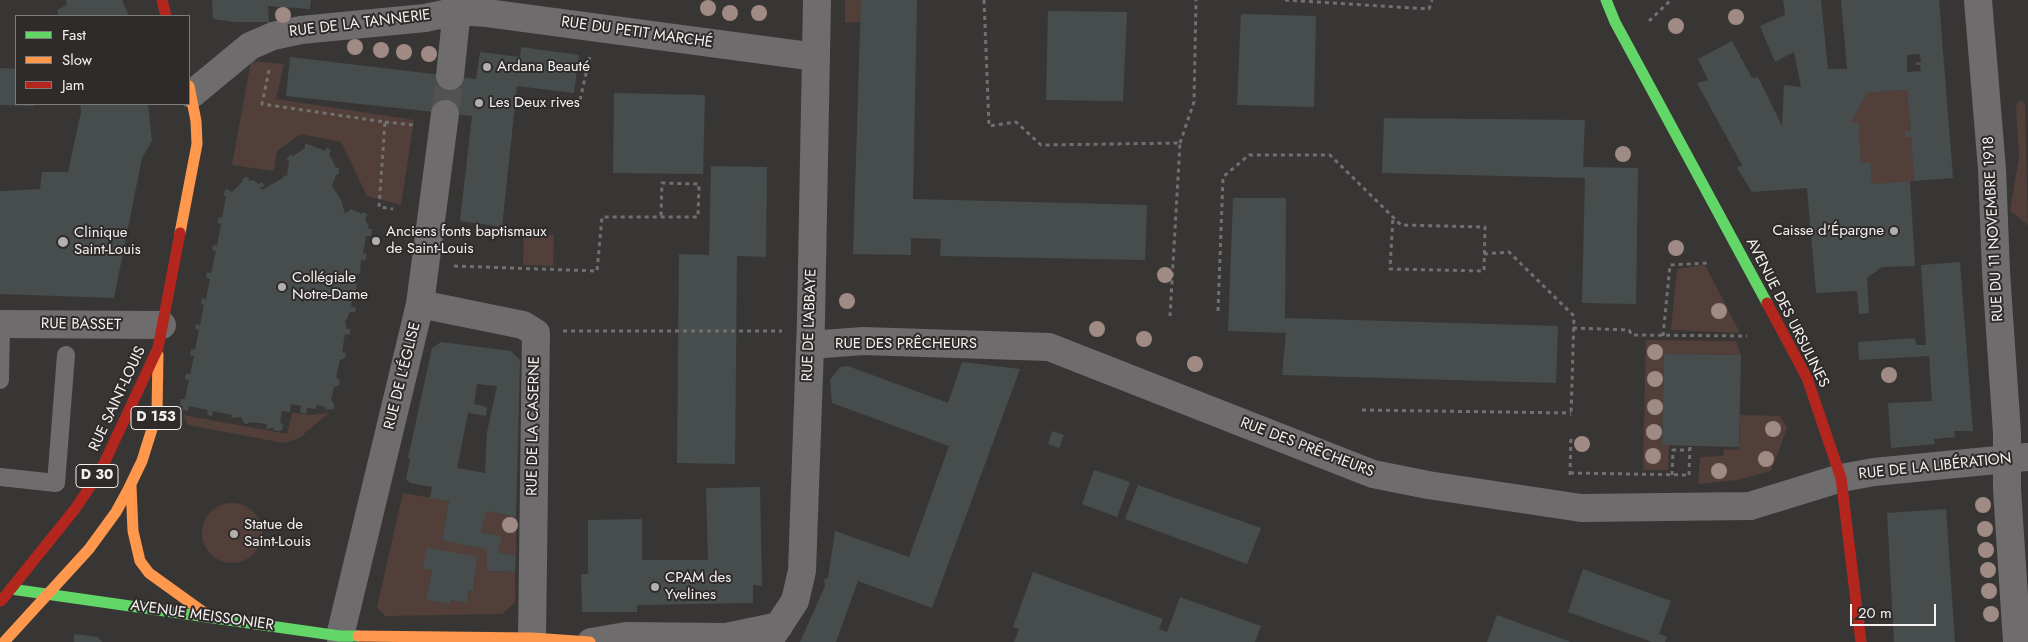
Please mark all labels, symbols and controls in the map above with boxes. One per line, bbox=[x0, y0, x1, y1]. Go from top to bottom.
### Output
street label: RUE DE LA TANNERIE bbox=[288, 6, 432, 42]
street label: RUE DU PETIT MARCHÉ bbox=[560, 13, 714, 53]
legend bbox=[15, 15, 190, 105]
text: Fast bbox=[62, 24, 86, 46]
text: Slow bbox=[62, 49, 92, 71]
place label: Ardana Beauté bbox=[497, 58, 590, 76]
marker: Ardana Beauté bbox=[481, 61, 493, 73]
text: Jam bbox=[62, 74, 85, 96]
place label: Les Deux rives bbox=[489, 94, 580, 112]
marker: Les Deux rives bbox=[473, 97, 485, 109]
street label: RUE DU 11 NOVEMBRE 1918 bbox=[1980, 136, 2008, 322]
place label: Caisse d'Épargne bbox=[1772, 222, 1884, 240]
place label: Anciens fonts baptismaux de Saint-Louis bbox=[386, 223, 546, 258]
place label: Clinique Saint-Louis bbox=[74, 224, 141, 259]
marker: Caisse d'Épargne bbox=[1888, 225, 1900, 237]
marker: Clinique Saint-Louis bbox=[56, 235, 70, 249]
marker: Anciens fonts baptismaux de Saint-Louis bbox=[370, 235, 382, 247]
street label: AVENUE DES URSULINES bbox=[1741, 235, 1833, 391]
street label: RUE DE L'ABBAYE bbox=[799, 268, 821, 382]
place label: Collégiale Notre-Dame bbox=[292, 269, 368, 304]
marker: Collégiale Notre-Dame bbox=[276, 281, 288, 293]
street label: RUE BASSET bbox=[41, 315, 121, 335]
street label: RUE DE L'ÉGLISE bbox=[381, 320, 425, 432]
street label: RUE DES PRÊCHEURS bbox=[835, 335, 977, 353]
street label: RUE SAINT-LOUIS bbox=[86, 344, 150, 454]
street label: RUE DE LA CASERNE bbox=[524, 356, 544, 496]
road number: D 153 bbox=[131, 406, 181, 429]
street label: RUE DES PRÊCHEURS bbox=[1238, 414, 1376, 482]
street label: RUE DE LA LIBÉRATION bbox=[1858, 450, 2012, 484]
road number: D 30 bbox=[76, 464, 118, 488]
place label: Statue de Saint-Louis bbox=[244, 516, 311, 551]
marker: Statue de Saint-Louis bbox=[228, 528, 240, 540]
place label: CPAM des Yvelines bbox=[665, 569, 731, 604]
marker: CPAM des Yvelines bbox=[649, 581, 661, 593]
scale bar bbox=[1853, 594, 1939, 626]
street label: AVENUE MEISSONIER bbox=[129, 597, 275, 635]
text: 20 m bbox=[1858, 602, 1892, 624]

